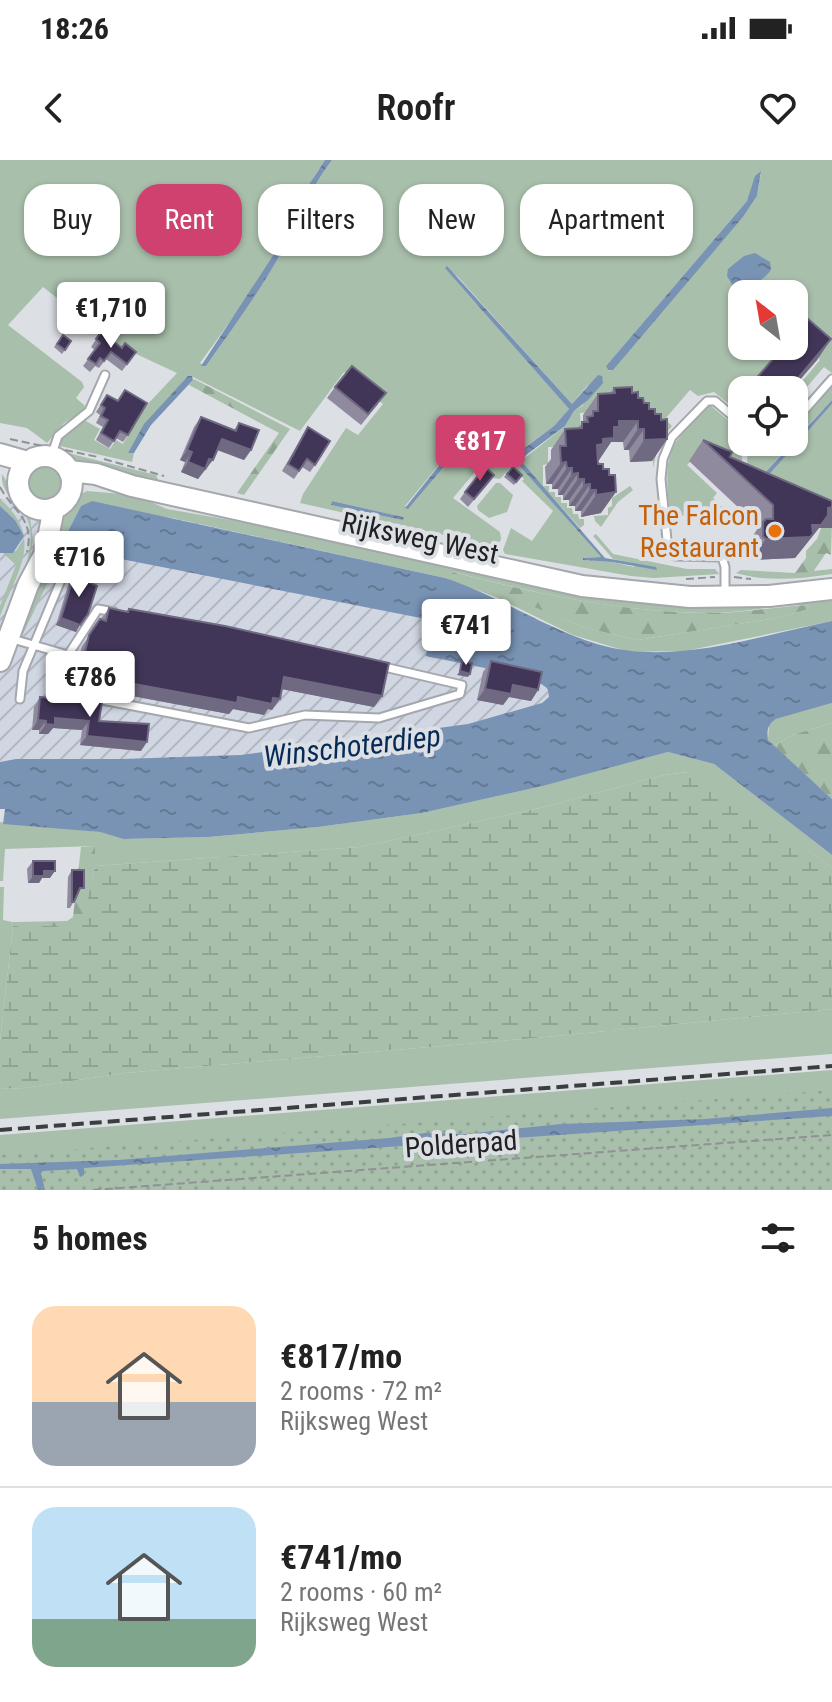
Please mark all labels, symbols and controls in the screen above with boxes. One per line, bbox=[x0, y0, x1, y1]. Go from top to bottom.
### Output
text: 18:26 bbox=[40, 11, 109, 46]
icon: back bbox=[32, 86, 76, 130]
icon: heart bbox=[756, 86, 800, 130]
text: Roofr bbox=[376, 87, 456, 129]
chip: Buy bbox=[24, 184, 120, 256]
chip: Rent bbox=[136, 184, 242, 256]
chip: Filters bbox=[258, 184, 383, 256]
chip: New bbox=[399, 184, 504, 256]
chip: Apartment bbox=[520, 184, 693, 256]
north arrow bbox=[728, 280, 808, 360]
map controls bbox=[728, 280, 808, 456]
pin: €1,710 bbox=[46, 282, 176, 350]
text: €1,710 bbox=[75, 293, 147, 323]
button: locate bbox=[728, 376, 808, 456]
pin: €817 bbox=[433, 415, 527, 483]
text: €817 bbox=[454, 426, 506, 456]
place label: The Falcon Restaurant bbox=[638, 499, 759, 564]
street label: Rijksweg West bbox=[339, 505, 501, 571]
marker: The Falcon Restaurant bbox=[766, 522, 784, 540]
pin: €716 bbox=[32, 531, 126, 599]
text: €716 bbox=[53, 542, 105, 572]
pin: €741 bbox=[419, 599, 513, 667]
text: €741 bbox=[440, 610, 492, 640]
pin: €786 bbox=[43, 651, 137, 719]
text: €786 bbox=[64, 662, 116, 692]
water label: Winschoterdiep bbox=[261, 718, 443, 774]
street label: Polderpad bbox=[404, 1124, 518, 1164]
icon: filters bbox=[756, 1216, 800, 1260]
text: 5 homes bbox=[32, 1218, 148, 1258]
text: €817/mo bbox=[280, 1336, 402, 1376]
icon: home bbox=[96, 1338, 192, 1434]
text: 2 rooms · 72 m² bbox=[280, 1376, 442, 1406]
text: Rijksweg West bbox=[280, 1406, 428, 1436]
text: €741/mo bbox=[280, 1537, 402, 1577]
icon: home bbox=[96, 1539, 192, 1635]
text: 2 rooms · 60 m² bbox=[280, 1577, 442, 1607]
text: Rijksweg West bbox=[280, 1607, 428, 1637]

